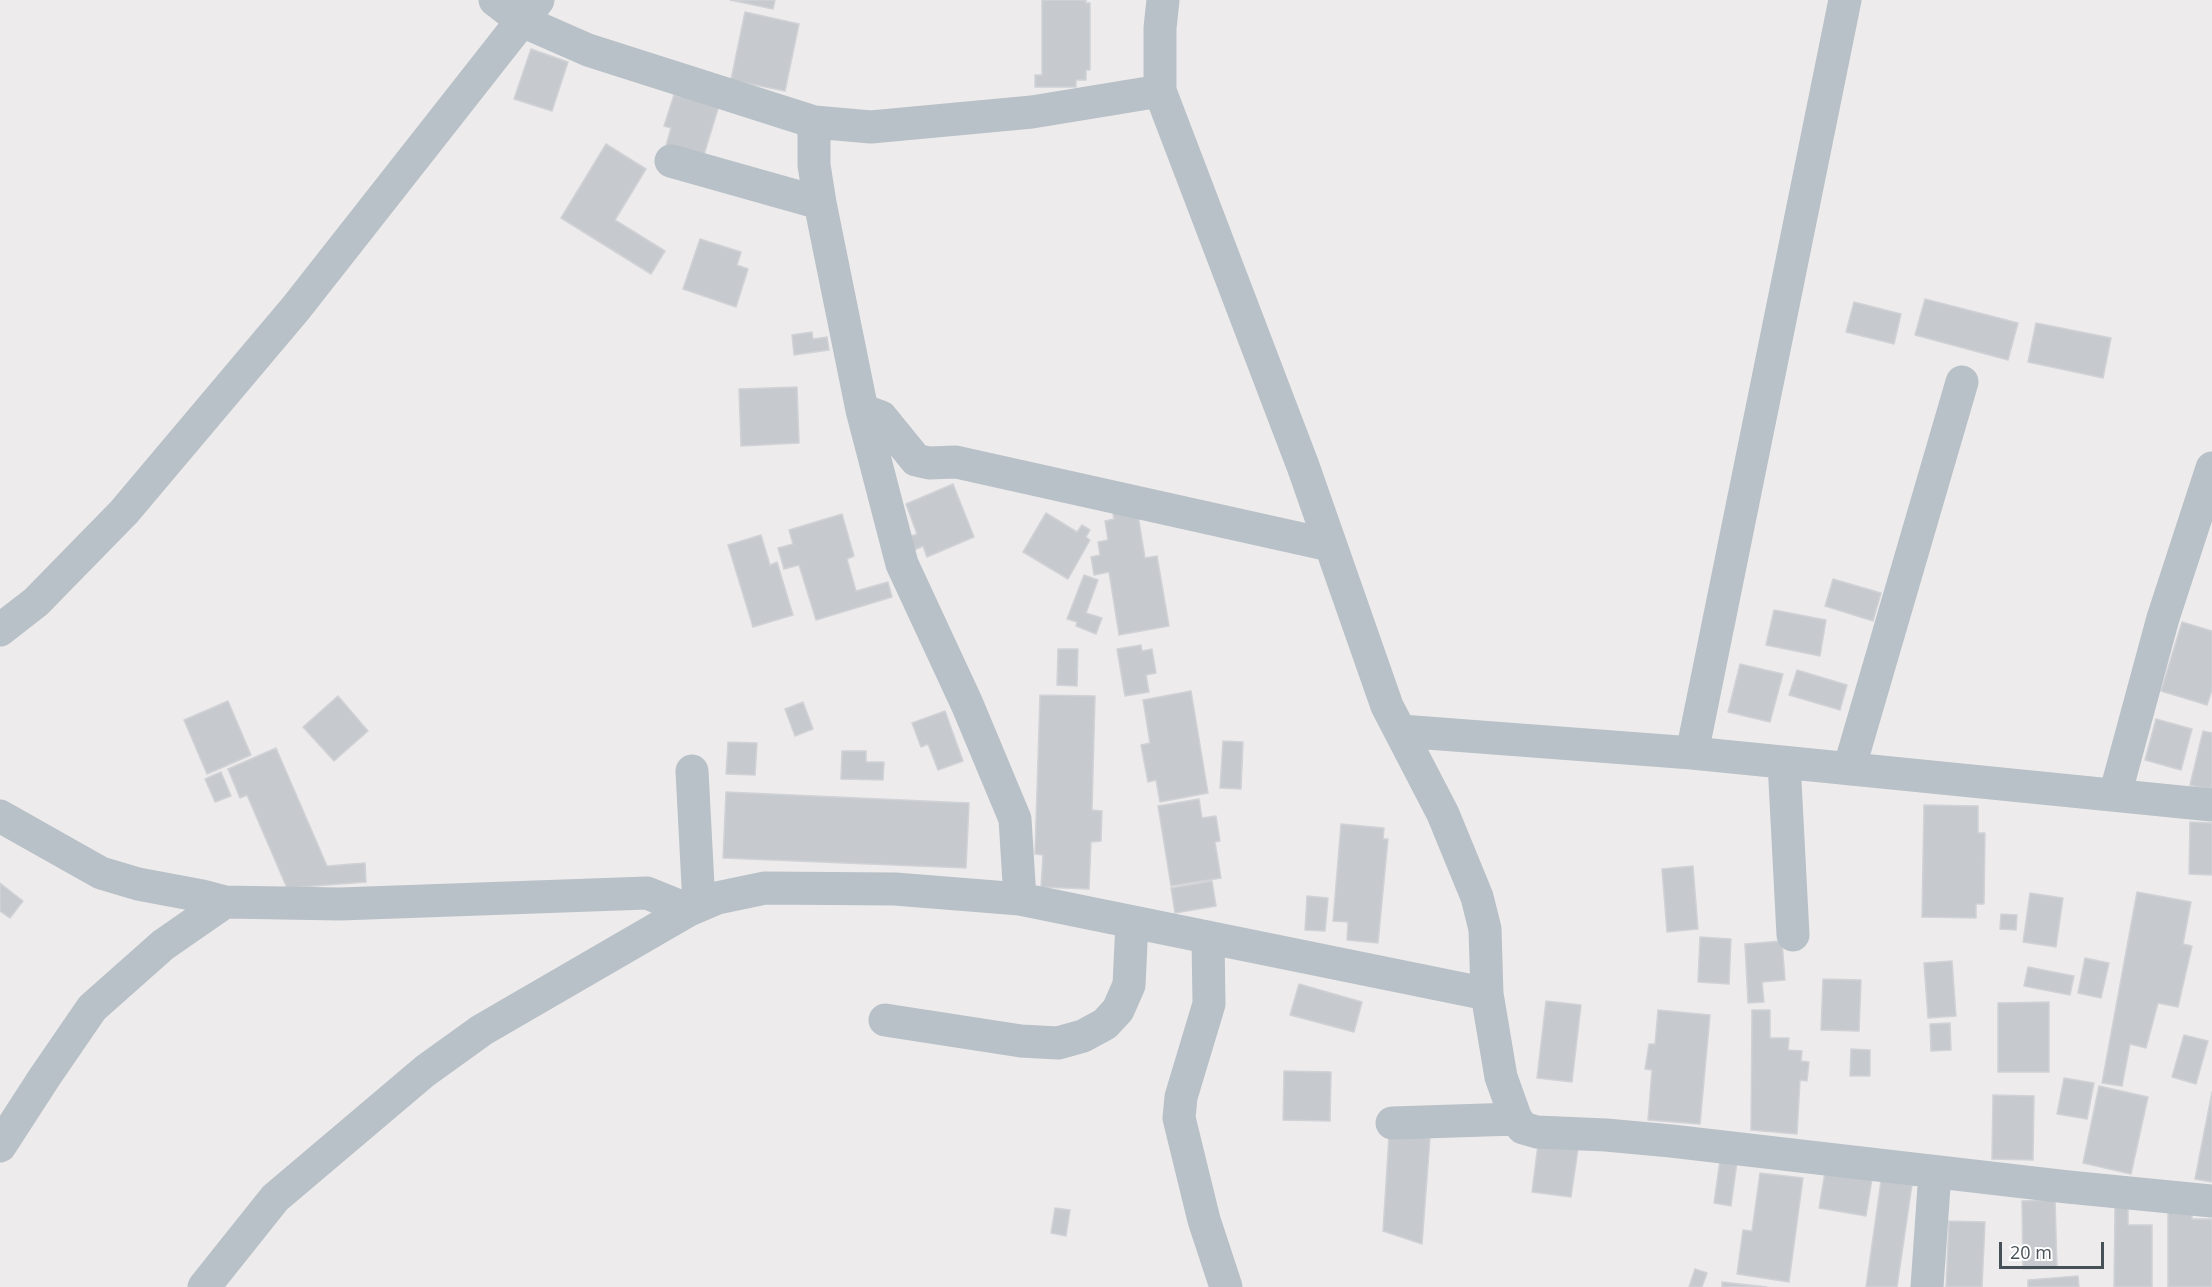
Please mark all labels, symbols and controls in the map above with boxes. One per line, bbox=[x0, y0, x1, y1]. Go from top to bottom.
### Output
scale bar bbox=[2002, 1230, 2107, 1268]
text: 20 m bbox=[2010, 1240, 2052, 1264]

